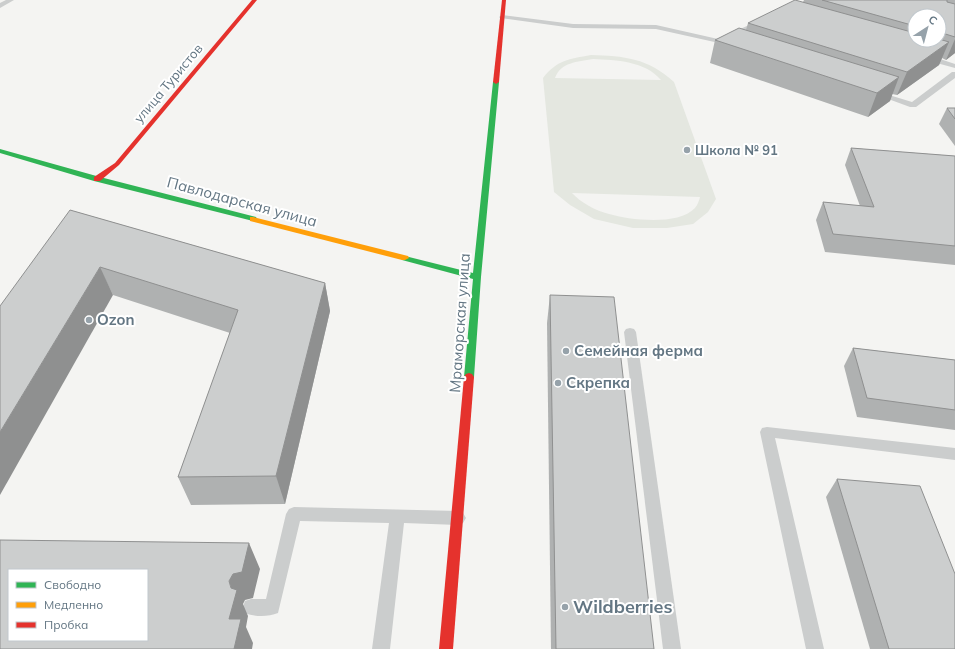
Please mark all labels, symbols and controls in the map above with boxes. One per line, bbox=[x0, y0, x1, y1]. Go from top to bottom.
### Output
north arrow bbox=[907, 8, 947, 48]
text: С bbox=[926, 12, 940, 28]
street label: улица Туристов bbox=[130, 40, 206, 126]
place label: Школа № 91 bbox=[695, 142, 778, 158]
marker: Школа № 91 bbox=[682, 145, 692, 155]
street label: Павлодарская улица bbox=[165, 172, 319, 231]
street label: Мраморская улица bbox=[445, 253, 474, 393]
place label: Ozon bbox=[97, 310, 134, 329]
marker: Ozon bbox=[84, 315, 94, 325]
place label: Семейная ферма bbox=[574, 341, 703, 360]
marker: Семейная ферма bbox=[561, 346, 571, 356]
place label: Скрепка bbox=[566, 373, 630, 392]
marker: Скрепка bbox=[553, 378, 563, 388]
legend bbox=[8, 569, 148, 641]
text: Свободно bbox=[44, 577, 101, 592]
place label: Wildberries bbox=[573, 595, 673, 618]
text: Медленно bbox=[44, 597, 103, 612]
marker: Wildberries bbox=[560, 602, 570, 612]
text: Пробка bbox=[44, 617, 88, 632]

